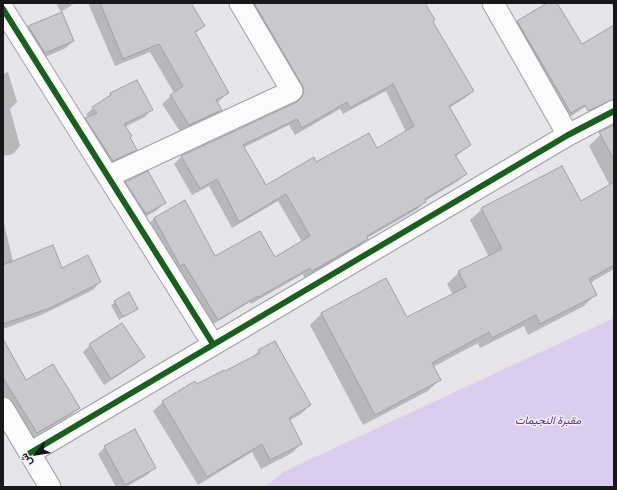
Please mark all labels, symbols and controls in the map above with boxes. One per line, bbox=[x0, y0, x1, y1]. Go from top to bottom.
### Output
park label: مقبرة النجيمات bbox=[515, 414, 581, 428]
north arrow bbox=[16, 434, 56, 474]
text: ش bbox=[16, 451, 35, 469]

